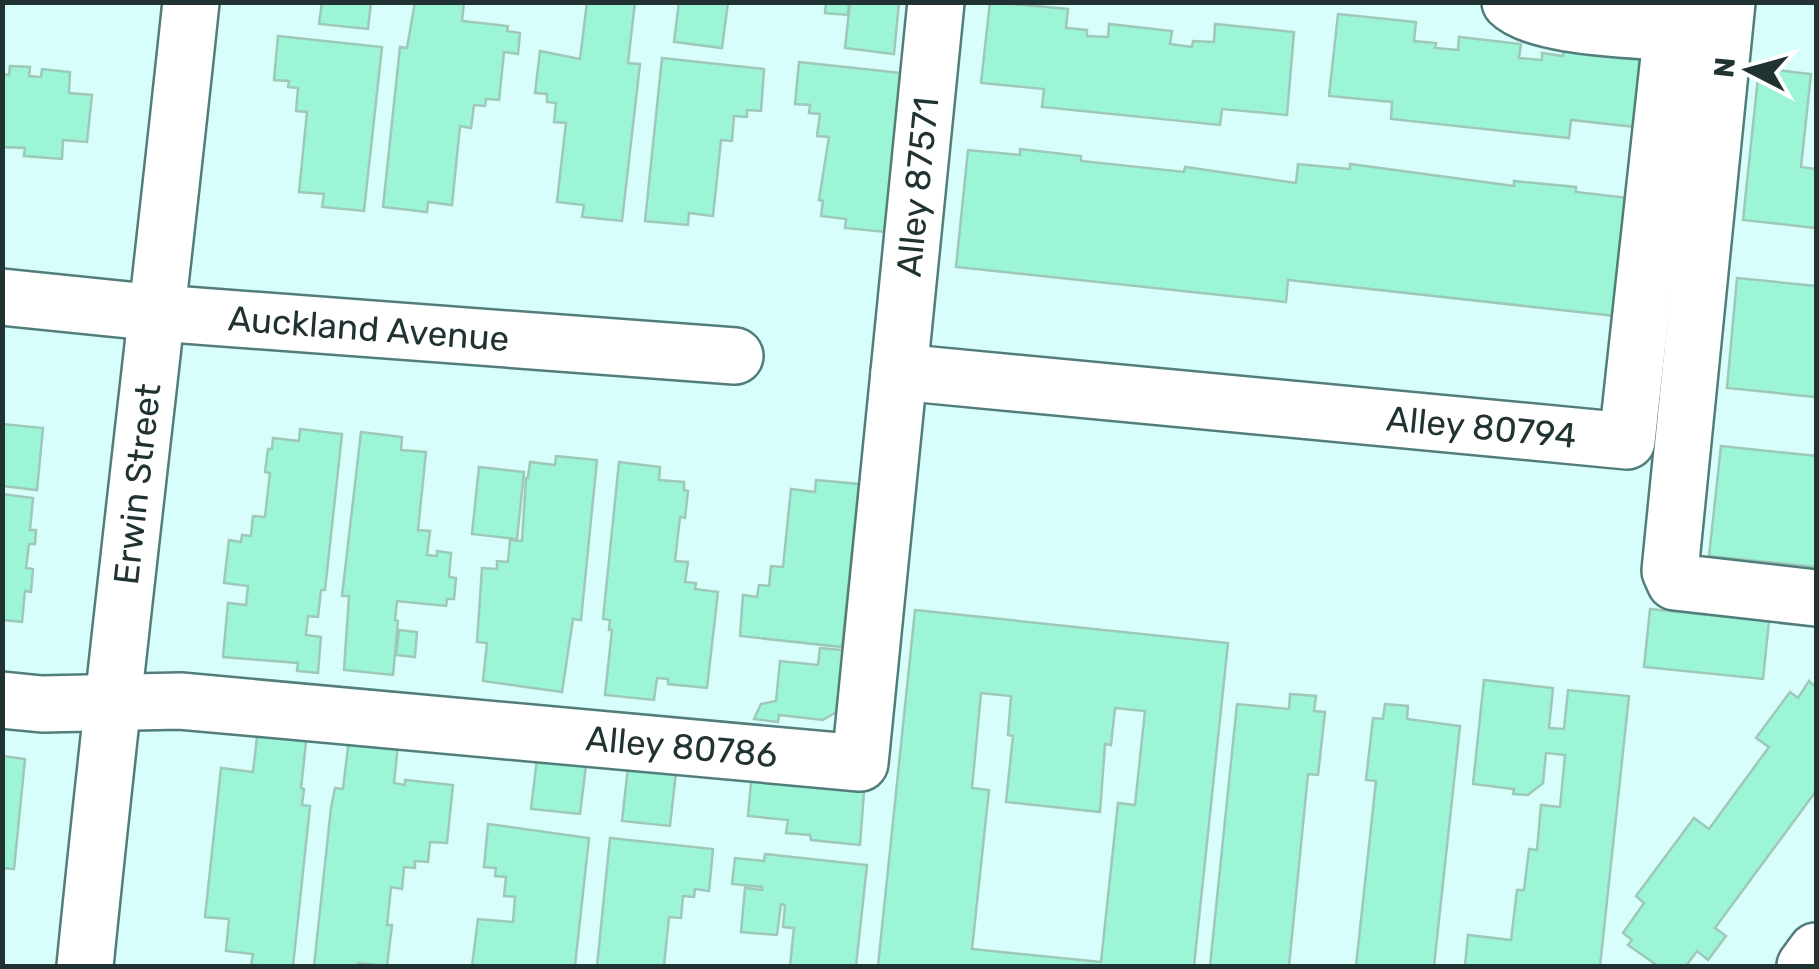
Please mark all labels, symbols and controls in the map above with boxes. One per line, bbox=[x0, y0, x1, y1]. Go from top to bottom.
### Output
north arrow bbox=[1699, 20, 1799, 120]
text: N bbox=[1707, 56, 1742, 79]
street label: Alley 87571 bbox=[888, 95, 947, 279]
street label: Auckland Avenue bbox=[226, 297, 511, 360]
street label: Erwin Street bbox=[105, 381, 170, 587]
street label: Alley 80794 bbox=[1384, 397, 1578, 457]
street label: Alley 80786 bbox=[584, 717, 779, 776]

